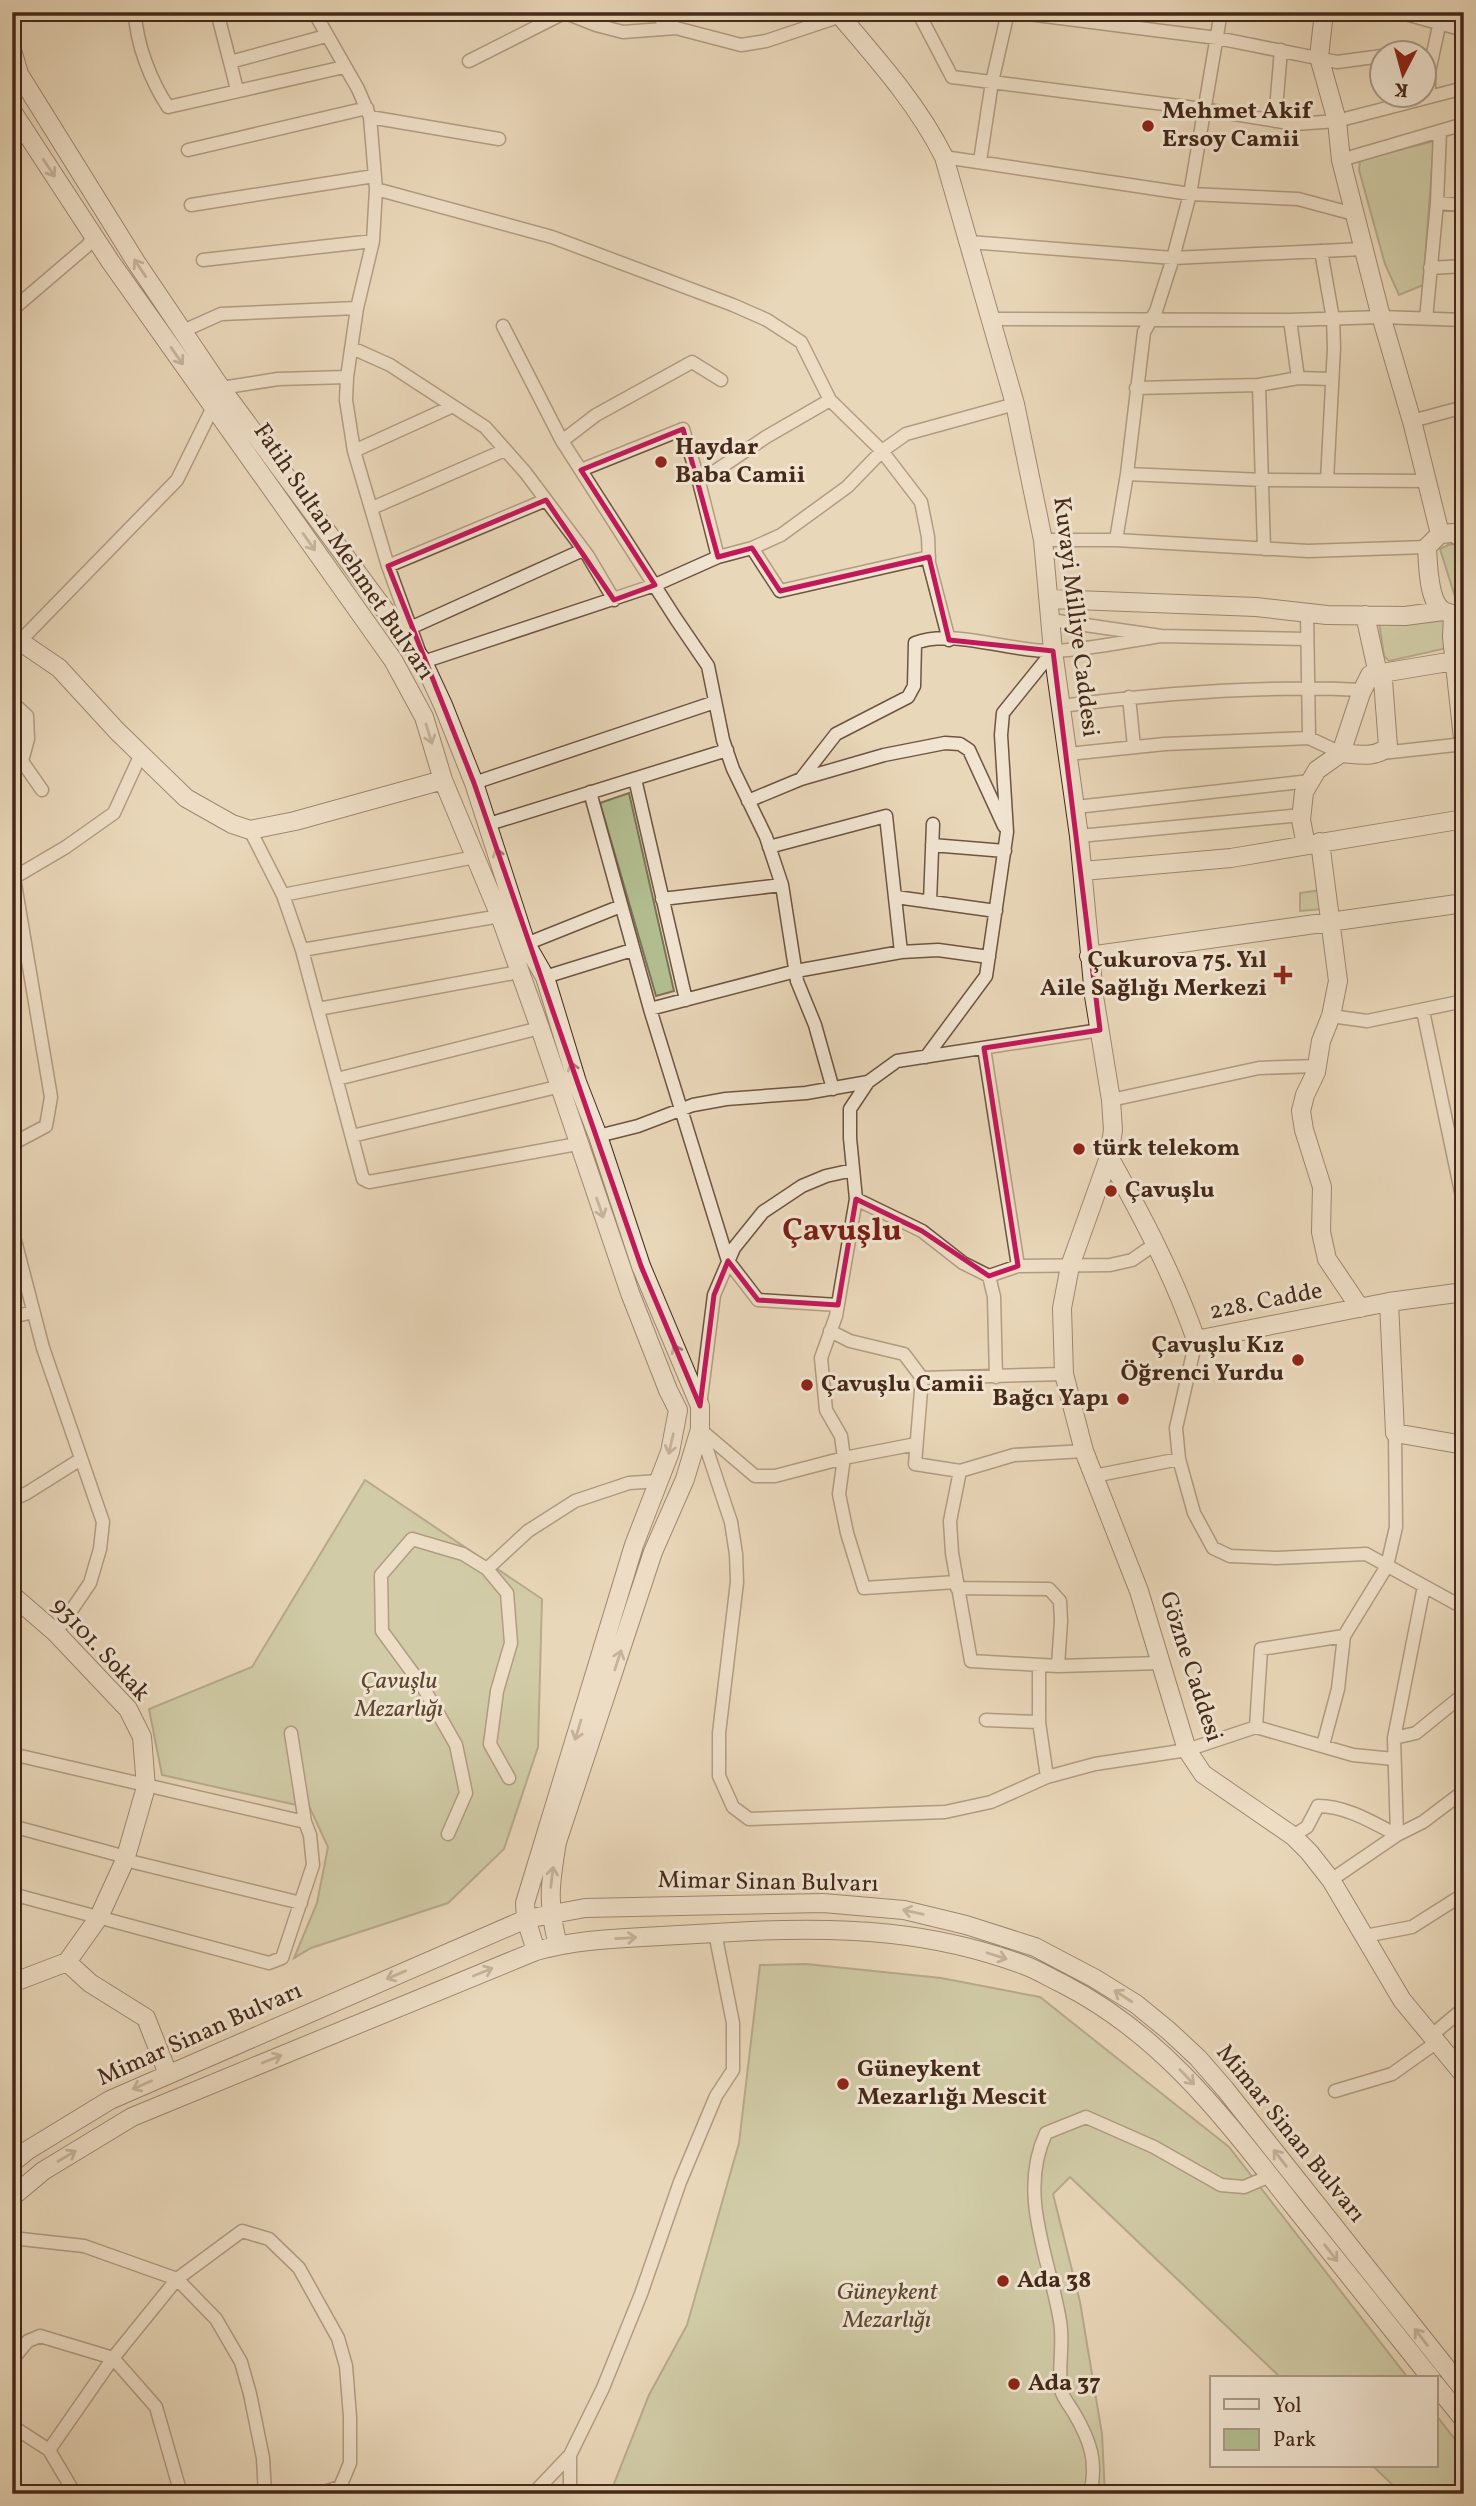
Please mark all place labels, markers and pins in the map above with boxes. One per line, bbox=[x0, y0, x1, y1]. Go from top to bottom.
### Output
place label: Mehmet Akif Ersoy Camii bbox=[1162, 95, 1314, 157]
marker: Mehmet Akif Ersoy Camii bbox=[1140, 118, 1156, 134]
place label: Haydar Baba Camii bbox=[675, 431, 805, 493]
marker: Haydar Baba Camii bbox=[653, 454, 669, 470]
place label: Çukurova 75. Yıl Aile Sağlığı Merkezi bbox=[1040, 944, 1267, 1006]
marker: Çukurova 75. Yıl Aile Sağlığı Merkezi bbox=[1273, 965, 1293, 985]
place label: türk telekom bbox=[1093, 1132, 1240, 1166]
marker: türk telekom bbox=[1071, 1141, 1087, 1157]
place label: Çavuşlu bbox=[1125, 1174, 1215, 1208]
marker: Çavuşlu bbox=[1103, 1183, 1119, 1199]
place label: Çavuşlu Kız Öğrenci Yurdu bbox=[1120, 1329, 1284, 1391]
marker: Çavuşlu Kız Öğrenci Yurdu bbox=[1290, 1352, 1306, 1368]
place label: Çavuşlu Camii bbox=[821, 1368, 984, 1402]
marker: Çavuşlu Camii bbox=[799, 1377, 815, 1393]
place label: Bağcı Yapı bbox=[992, 1382, 1109, 1416]
marker: Bağcı Yapı bbox=[1115, 1391, 1131, 1407]
place label: Güneykent Mezarlığı Mescit bbox=[857, 2053, 1047, 2115]
marker: Güneykent Mezarlığı Mescit bbox=[835, 2076, 851, 2092]
place label: Ada 38 bbox=[1017, 2264, 1091, 2298]
marker: Ada 38 bbox=[995, 2273, 1011, 2289]
place label: Ada 37 bbox=[1028, 2367, 1101, 2401]
marker: Ada 37 bbox=[1006, 2376, 1022, 2392]

